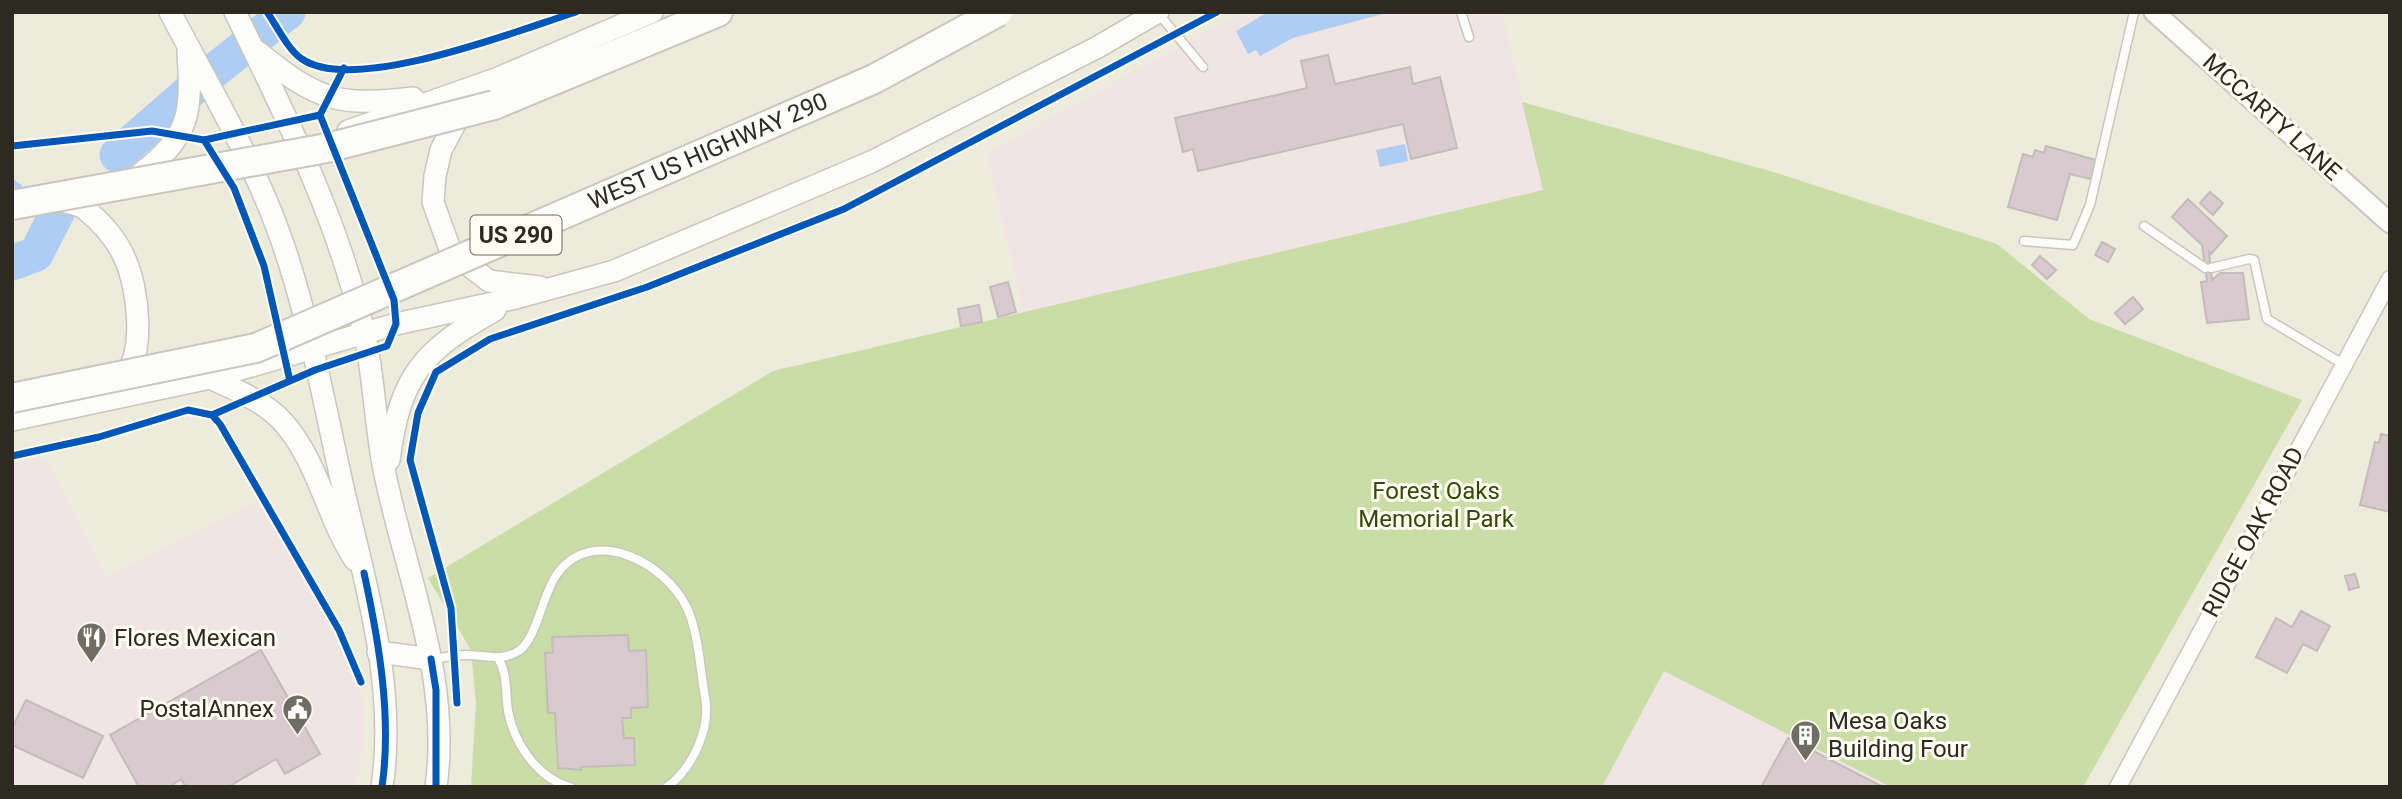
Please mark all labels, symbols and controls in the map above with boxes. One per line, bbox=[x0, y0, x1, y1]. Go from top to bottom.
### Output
street label: MCCARTY LANE bbox=[2197, 48, 2347, 186]
street label: WEST US HIGHWAY 290 bbox=[584, 87, 832, 216]
road number: US 290 bbox=[470, 216, 562, 254]
street label: RIDGE OAK ROAD bbox=[2196, 442, 2310, 622]
park label: Forest Oaks Memorial Park bbox=[1358, 477, 1515, 533]
restaurant icon: Flores Mexican bbox=[74, 621, 108, 665]
place label: Flores Mexican bbox=[114, 624, 276, 652]
public building icon: PostalAnnex bbox=[280, 692, 314, 736]
place label: PostalAnnex bbox=[139, 695, 274, 723]
place label: Mesa Oaks Building Four bbox=[1828, 707, 1968, 763]
building icon: Mesa Oaks Building Four bbox=[1788, 718, 1822, 762]

